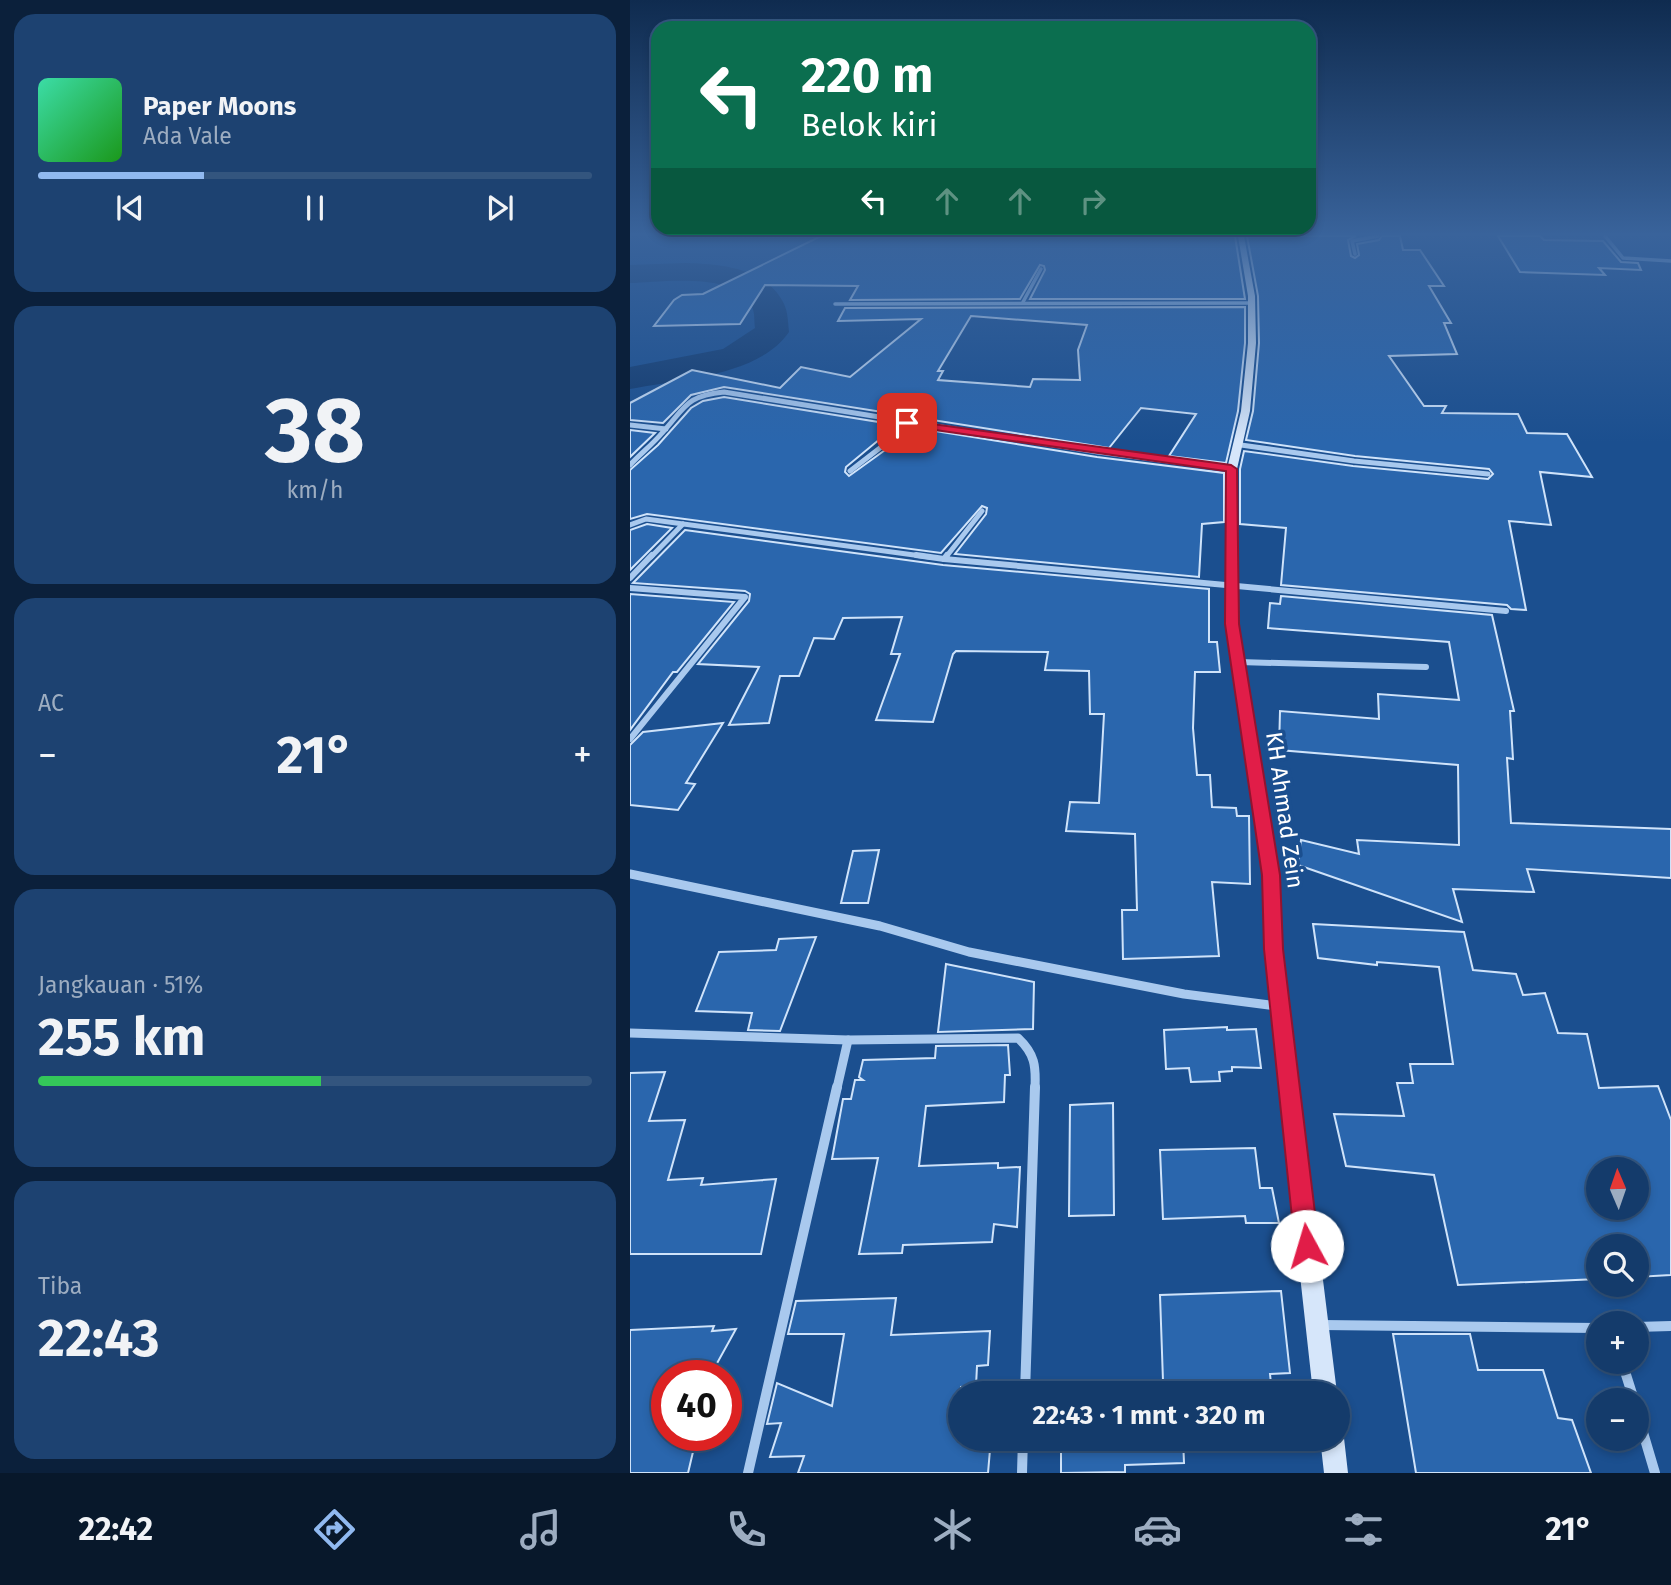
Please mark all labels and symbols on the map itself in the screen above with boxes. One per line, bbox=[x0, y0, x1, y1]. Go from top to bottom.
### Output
pin bbox=[877, 393, 937, 453]
street label: KH Ahmad Zein bbox=[1260, 730, 1310, 890]
north arrow bbox=[1586, 1157, 1648, 1220]
position arrow bbox=[1270, 1209, 1344, 1283]
speed limit sign: 40 bbox=[651, 1360, 742, 1451]

